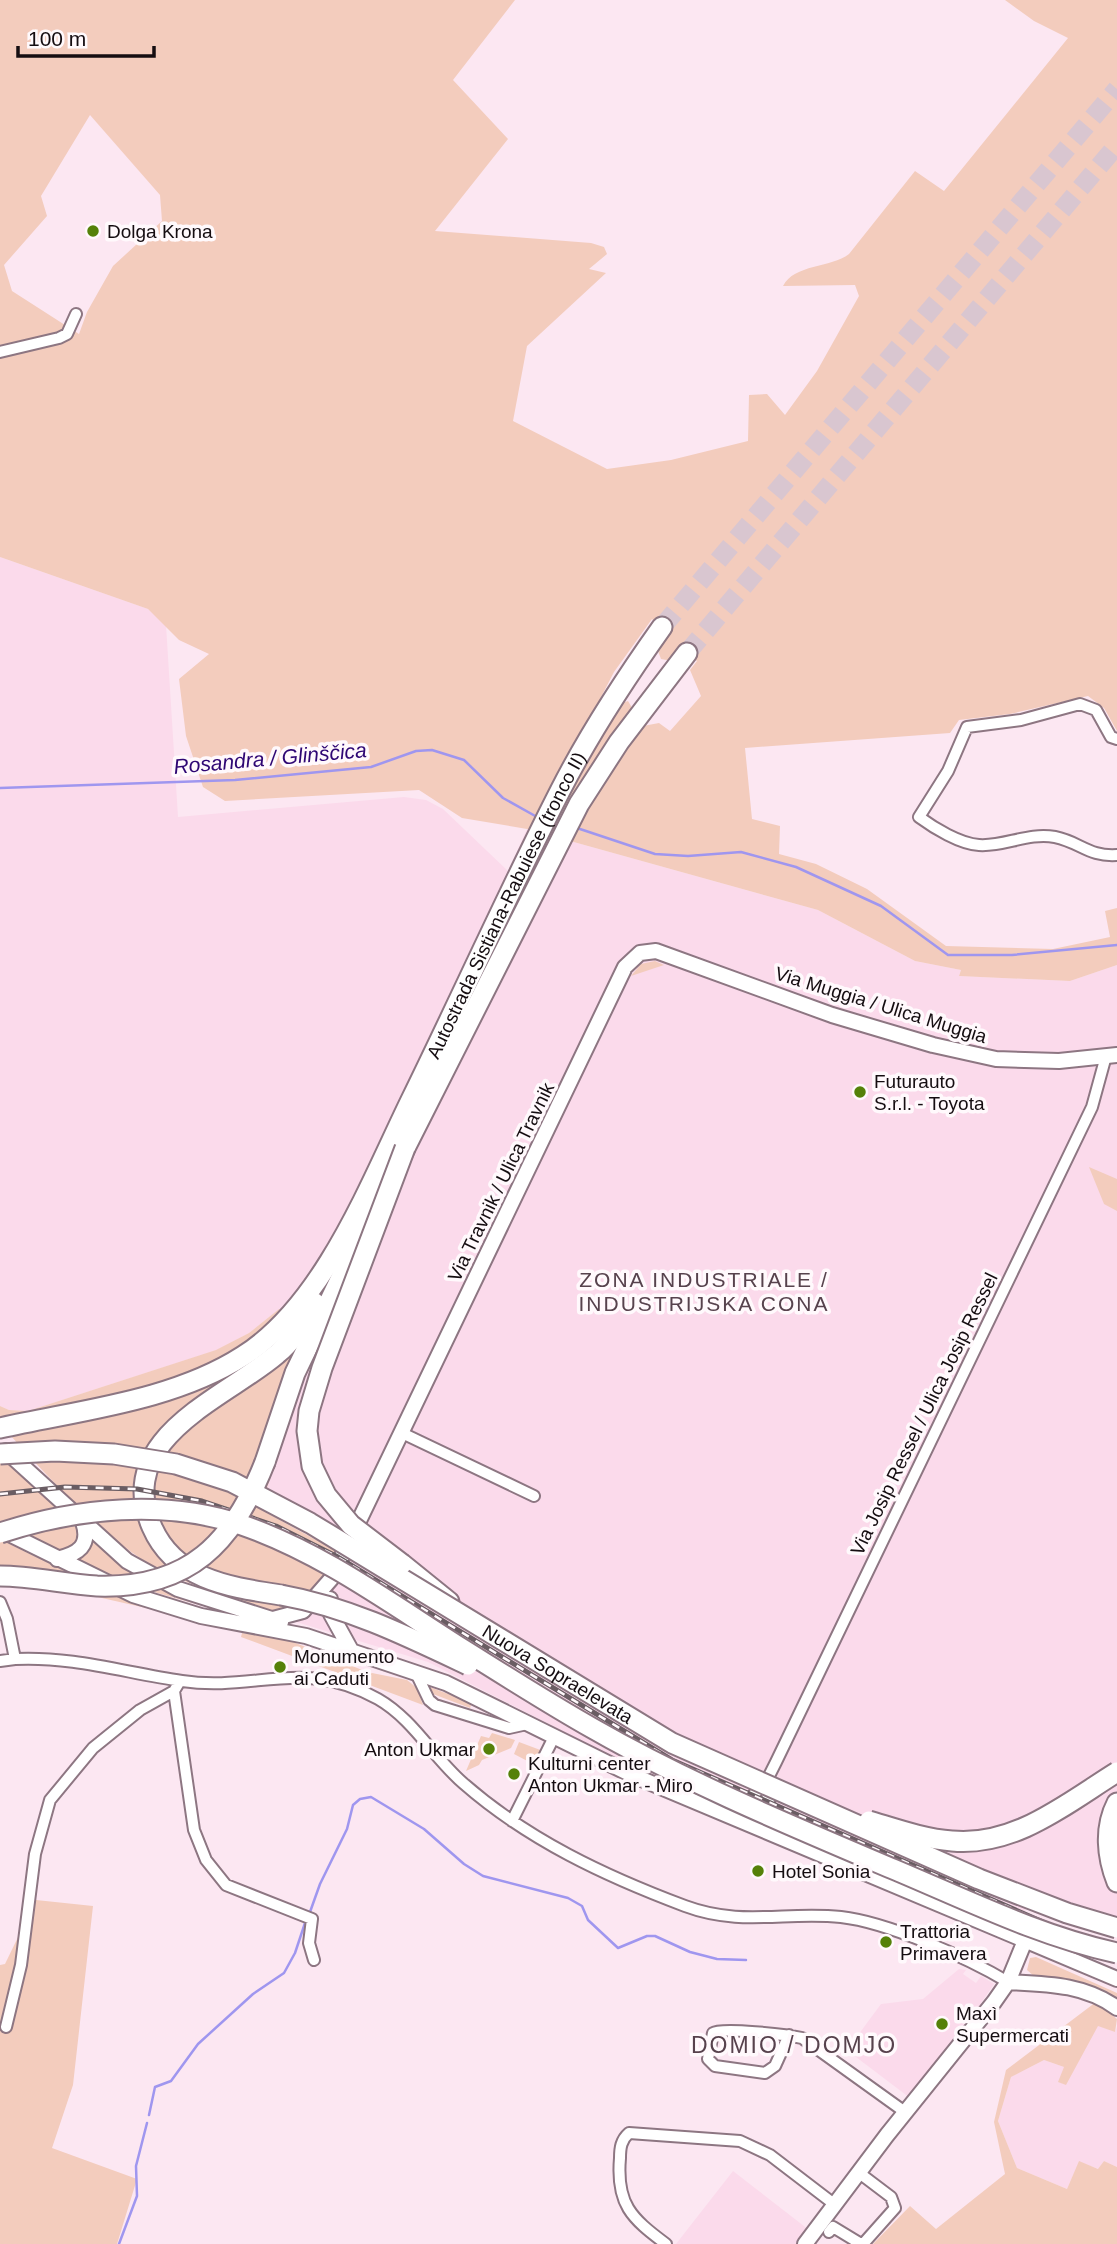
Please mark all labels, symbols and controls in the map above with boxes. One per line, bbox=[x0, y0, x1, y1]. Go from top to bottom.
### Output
scale bar bbox=[18, 14, 154, 58]
text: 100 m bbox=[28, 27, 86, 50]
place label: Dolga Krona bbox=[107, 221, 213, 242]
marker: Dolga Krona bbox=[85, 223, 101, 239]
water label: Rosandra / Glinščica bbox=[172, 738, 368, 778]
street label: Autostrada Sistiana-Rabuiese (tronco II) bbox=[422, 748, 590, 1062]
street label: Via Muggia / Ulica Muggia bbox=[773, 963, 990, 1047]
place label: Futurauto S.r.l. - Toyota bbox=[874, 1071, 985, 1114]
street label: Via Travnik / Ulica Travnik bbox=[444, 1079, 558, 1285]
marker: Futurauto S.r.l. - Toyota bbox=[852, 1084, 868, 1100]
district label: ZONA INDUSTRIALE / INDUSTRIJSKA CONA bbox=[578, 1268, 830, 1315]
street label: Via Josip Ressel / Ulica Josip Ressel bbox=[846, 1270, 1002, 1558]
street label: Nuova Sopraelevata bbox=[479, 1620, 637, 1728]
place label: Monumento ai Caduti bbox=[294, 1646, 394, 1689]
marker: Monumento ai Caduti bbox=[272, 1659, 288, 1675]
place label: Anton Ukmar bbox=[364, 1739, 476, 1760]
marker: Anton Ukmar bbox=[481, 1741, 497, 1757]
place label: Kulturni center Anton Ukmar - Miro bbox=[528, 1753, 693, 1796]
marker: Kulturni center Anton Ukmar - Miro bbox=[506, 1766, 522, 1782]
place label: Hotel Sonia bbox=[772, 1861, 871, 1882]
marker: Hotel Sonia bbox=[750, 1863, 766, 1879]
place label: Trattoria Primavera bbox=[900, 1921, 987, 1964]
marker: Trattoria Primavera bbox=[878, 1934, 894, 1950]
place label: Maxì Supermercati bbox=[956, 2003, 1069, 2046]
marker: Maxì Supermercati bbox=[934, 2016, 950, 2032]
district label: DOMIO / DOMJO bbox=[691, 2032, 897, 2058]

